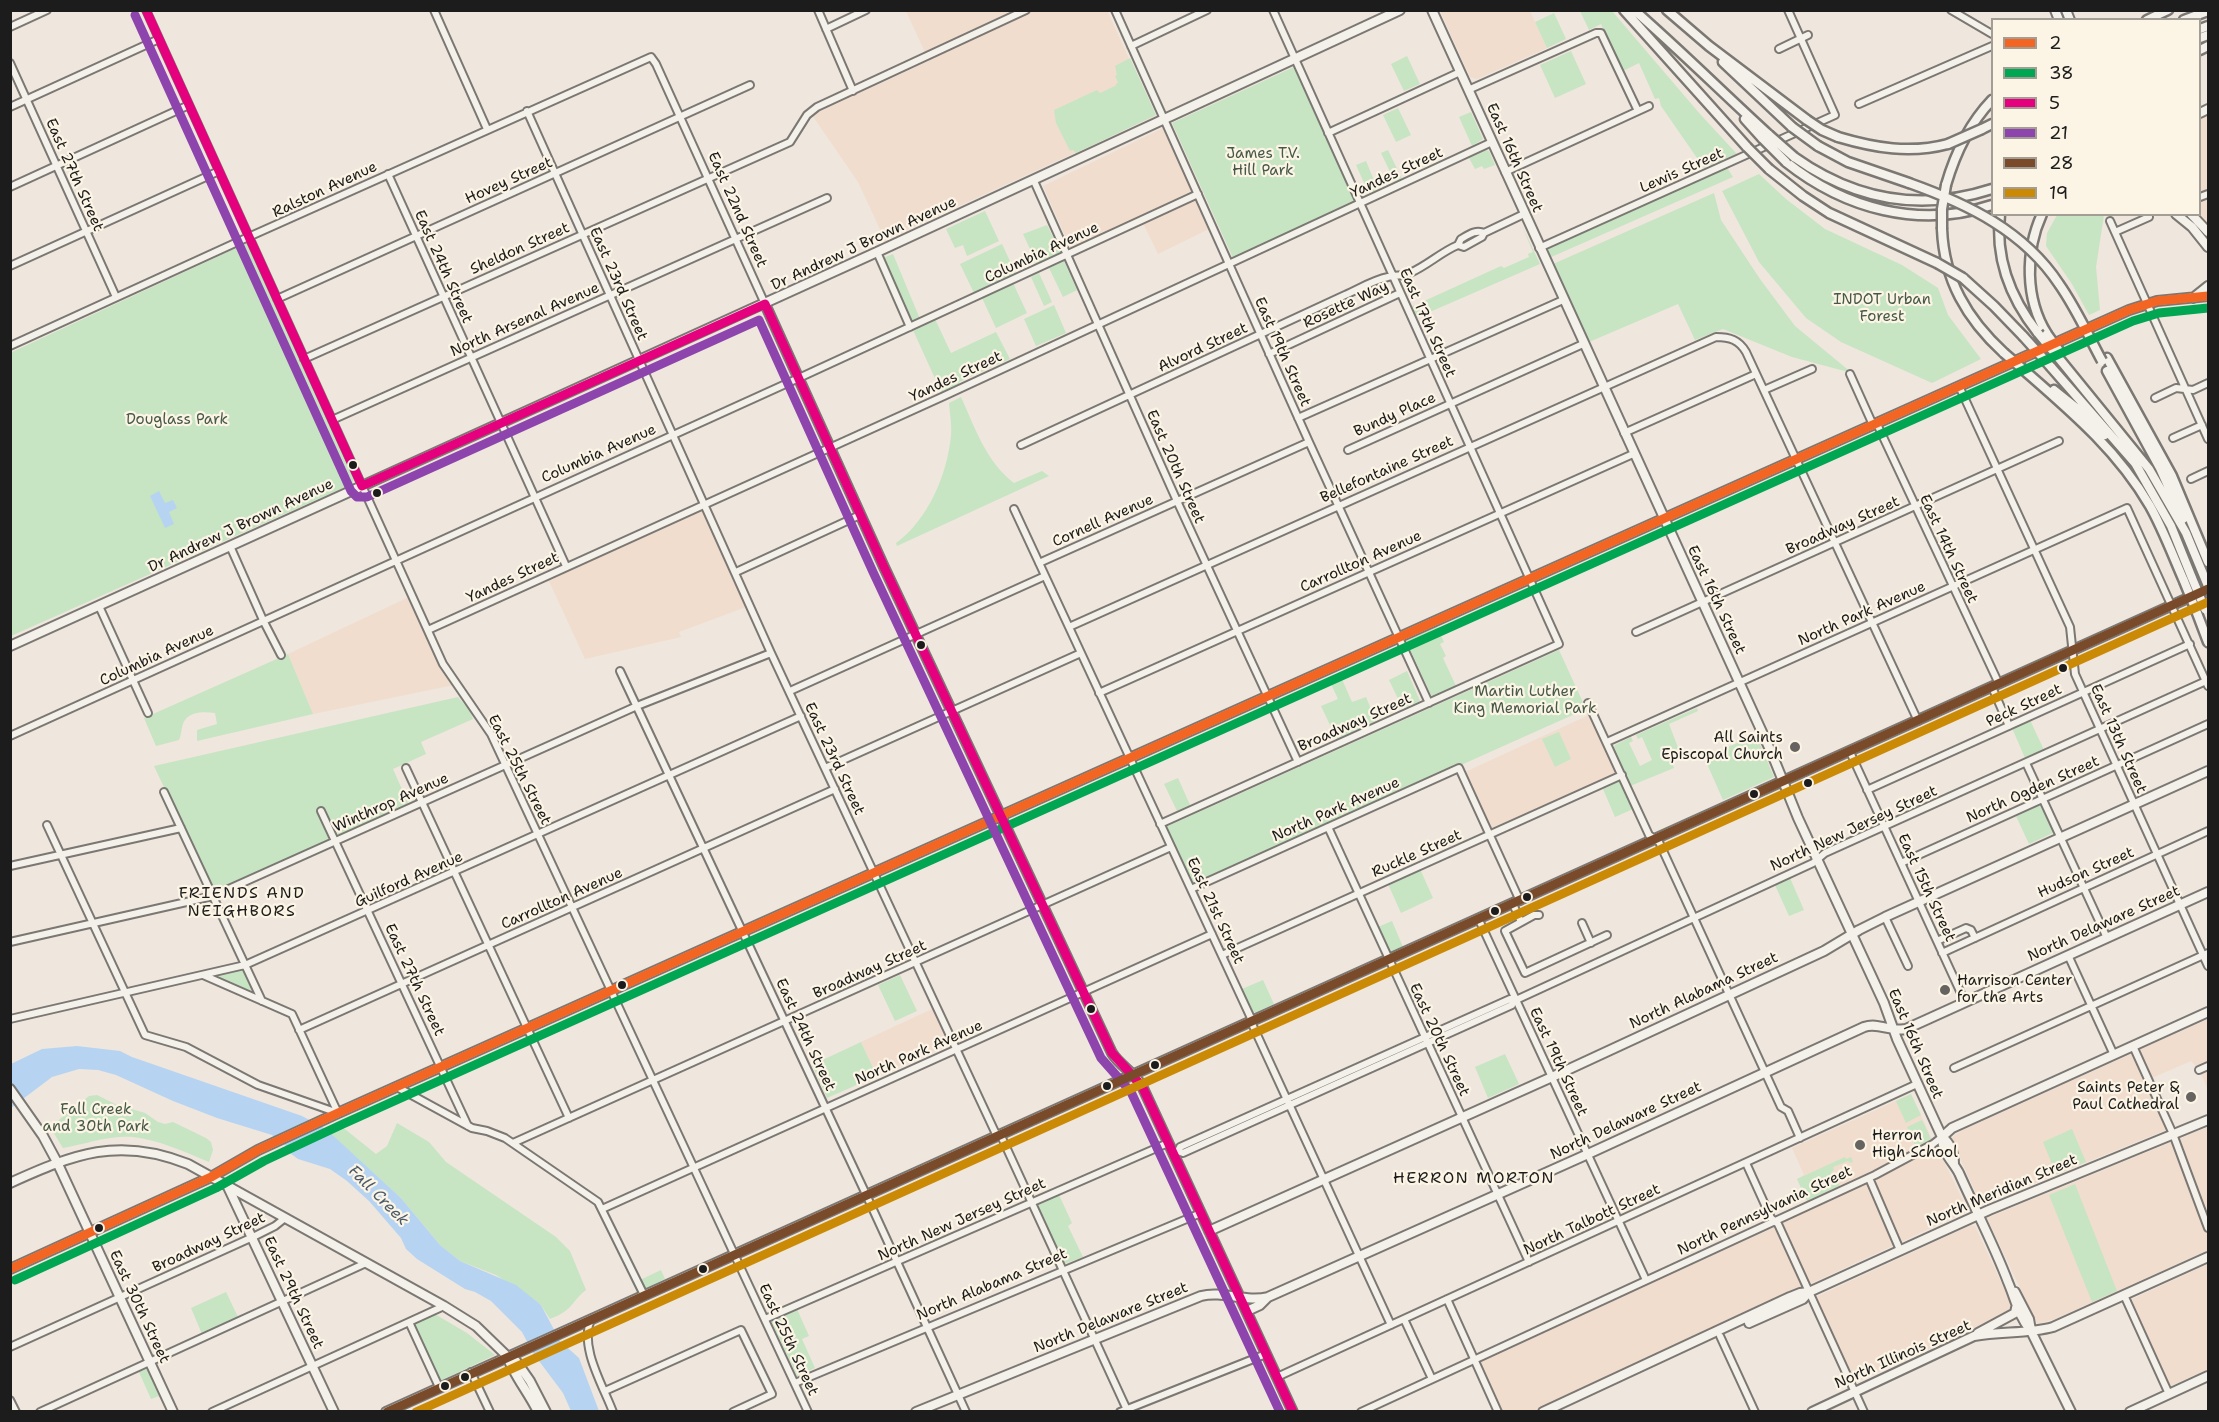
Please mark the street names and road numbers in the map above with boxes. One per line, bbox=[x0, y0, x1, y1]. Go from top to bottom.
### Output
street label: East 16th Street bbox=[1482, 100, 1546, 216]
street label: East 27th Street bbox=[41, 116, 107, 234]
street label: Yandes Street bbox=[1348, 144, 1446, 202]
street label: Lewis Street bbox=[1637, 145, 1727, 197]
street label: East 22nd Street bbox=[703, 149, 771, 271]
street label: Hovey Street bbox=[463, 154, 555, 208]
street label: Ralston Avenue bbox=[270, 158, 380, 222]
street label: Dr Andrew J Brown Avenue bbox=[769, 193, 959, 295]
street label: East 24th Street bbox=[410, 208, 476, 326]
street label: Sheldon Street bbox=[468, 219, 572, 279]
street label: Columbia Avenue bbox=[982, 219, 1102, 287]
street label: East 23rd Street bbox=[585, 225, 651, 343]
street label: East 17th Street bbox=[1395, 266, 1459, 380]
street label: Rosette Way bbox=[1301, 277, 1391, 333]
street label: North Arsenal Avenue bbox=[448, 279, 602, 361]
street label: East 19th Street bbox=[1250, 294, 1314, 410]
street label: Alvord Street bbox=[1155, 319, 1251, 377]
street label: Yandes Street bbox=[907, 348, 1005, 406]
street label: Bundy Place bbox=[1351, 389, 1439, 441]
street label: East 20th Street bbox=[1142, 407, 1208, 527]
street label: Columbia Avenue bbox=[539, 421, 659, 487]
street label: Bellefontaine Street bbox=[1318, 433, 1456, 507]
street label: Dr Andrew J Brown Avenue bbox=[146, 475, 336, 577]
street label: Cornell Avenue bbox=[1050, 491, 1156, 551]
street label: East 14th Street bbox=[1915, 492, 1981, 606]
street label: Broadway Street bbox=[1783, 493, 1903, 559]
street label: Carrollton Avenue bbox=[1297, 527, 1425, 597]
street label: East 16th Street bbox=[1683, 543, 1749, 657]
street label: Yandes Street bbox=[464, 549, 562, 607]
street label: North Park Avenue bbox=[1795, 578, 1929, 650]
street label: Columbia Avenue bbox=[97, 622, 217, 690]
street label: Peck Street bbox=[1983, 681, 2065, 731]
street label: East 13th Street bbox=[2086, 681, 2150, 797]
street label: Broadway Street bbox=[1295, 690, 1415, 756]
street label: East 23rd Street bbox=[800, 700, 868, 818]
street label: East 25th Street bbox=[483, 712, 555, 828]
street label: North Ogden Street bbox=[1964, 753, 2102, 827]
street label: Winthrop Avenue bbox=[330, 769, 452, 837]
street label: North Park Avenue bbox=[1269, 774, 1403, 846]
street label: North New Jersey Street bbox=[1768, 782, 1940, 876]
street label: Ruckle Street bbox=[1369, 826, 1465, 882]
street label: East 15th Street bbox=[1893, 831, 1959, 945]
street label: Hudson Street bbox=[2035, 844, 2137, 902]
street label: Guilford Avenue bbox=[352, 848, 466, 912]
street label: East 21st Street bbox=[1182, 855, 1248, 967]
street label: Carrollton Avenue bbox=[498, 864, 626, 934]
street label: North Delaware Street bbox=[2025, 882, 2183, 966]
street label: East 27th Street bbox=[380, 921, 448, 1039]
street label: Broadway Street bbox=[810, 937, 930, 1003]
street label: North Alabama Street bbox=[1627, 949, 1781, 1033]
street label: East 24th Street bbox=[771, 976, 839, 1094]
street label: East 20th Street bbox=[1405, 981, 1473, 1099]
street label: East 16th Street bbox=[1884, 986, 1946, 1102]
street label: East 19th Street bbox=[1525, 1005, 1591, 1119]
street label: North Park Avenue bbox=[852, 1017, 986, 1089]
street label: North Delaware Street bbox=[1547, 1078, 1705, 1164]
street label: North Meridian Street bbox=[1924, 1151, 2080, 1231]
street label: North Pennsylvania Street bbox=[1675, 1163, 1855, 1259]
street label: North New Jersey Street bbox=[875, 1175, 1049, 1265]
street label: North Talbott Street bbox=[1521, 1180, 1663, 1260]
street label: Broadway Street bbox=[150, 1209, 268, 1277]
street label: East 29th Street bbox=[259, 1234, 327, 1352]
street label: North Alabama Street bbox=[914, 1245, 1070, 1325]
street label: East 30th Street bbox=[105, 1248, 173, 1366]
street label: North Delaware Street bbox=[1031, 1279, 1191, 1357]
street label: East 25th Street bbox=[754, 1281, 822, 1399]
street label: North Illinois Street bbox=[1832, 1317, 1974, 1393]

